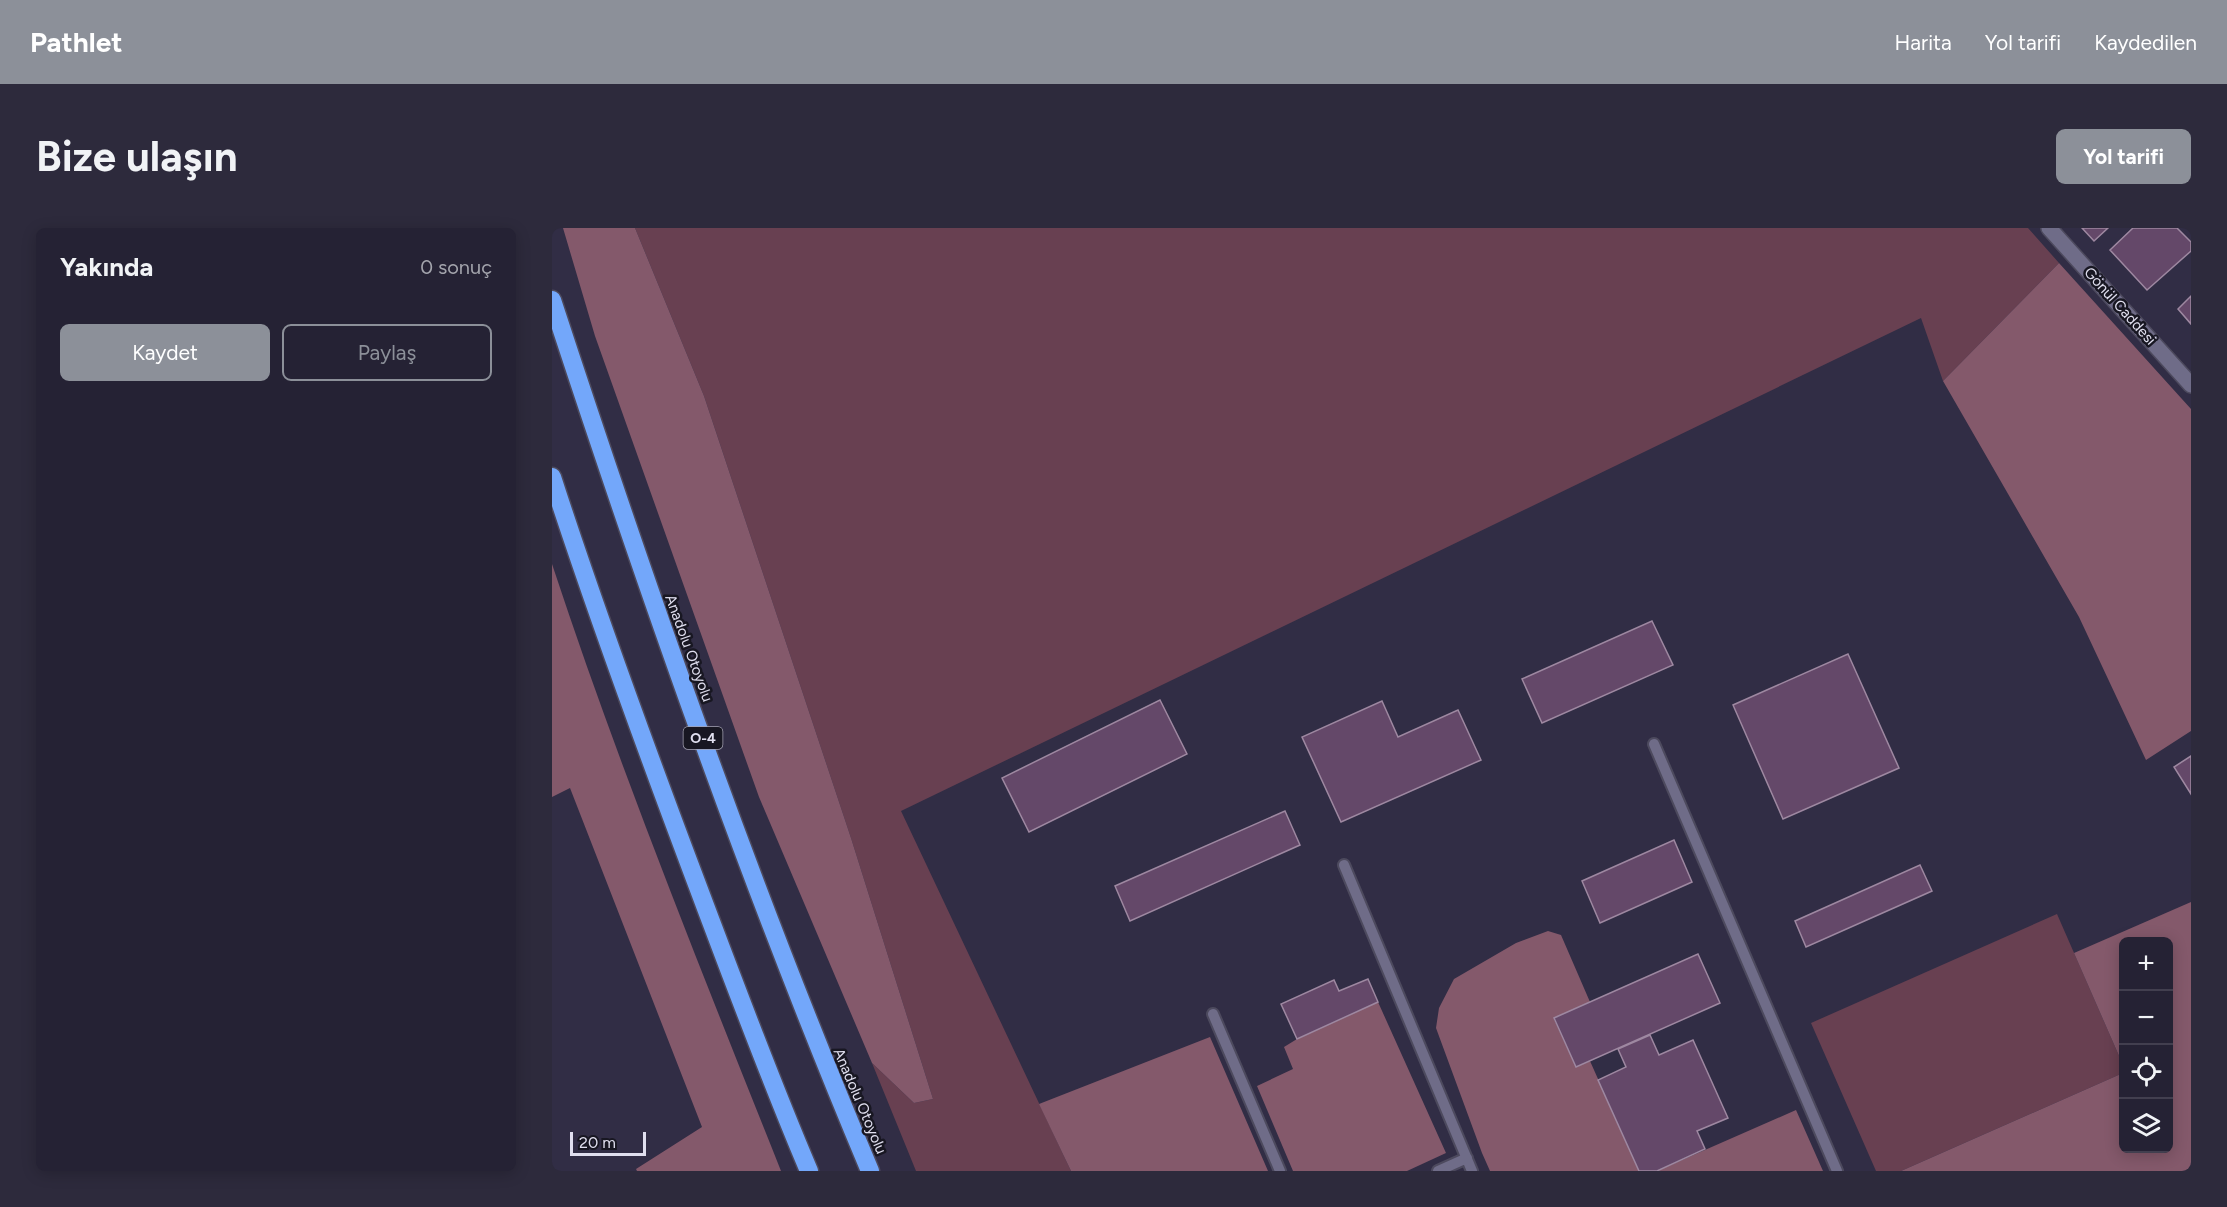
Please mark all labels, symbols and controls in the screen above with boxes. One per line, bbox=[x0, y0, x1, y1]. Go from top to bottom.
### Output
text: Pathlet bbox=[30, 25, 122, 59]
text: Harita bbox=[1895, 30, 1952, 55]
text: Yol tarifi bbox=[1985, 30, 2061, 55]
text: Kaydedilen bbox=[2094, 30, 2197, 55]
button: Yol tarifi bbox=[2056, 129, 2191, 184]
text: Bize ulaşın bbox=[36, 131, 238, 182]
text: Yakında bbox=[60, 251, 153, 283]
text: 0 sonuç bbox=[420, 255, 492, 279]
street label: Gönül Caddesi bbox=[2080, 263, 2160, 349]
button: Kaydet bbox=[60, 324, 270, 381]
button: Paylaş bbox=[282, 324, 492, 381]
street label: Anadolu Otoyolu bbox=[661, 592, 717, 704]
road number: O-4 bbox=[684, 727, 722, 749]
map controls bbox=[2119, 937, 2173, 1153]
button: + bbox=[2119, 937, 2173, 991]
button: − bbox=[2119, 991, 2173, 1045]
button: locate bbox=[2119, 1045, 2173, 1099]
street label: Anadolu Otoyolu bbox=[830, 1046, 890, 1156]
button: layers bbox=[2119, 1099, 2173, 1153]
scale bar bbox=[570, 1129, 646, 1156]
text: 20 m bbox=[579, 1133, 616, 1152]

